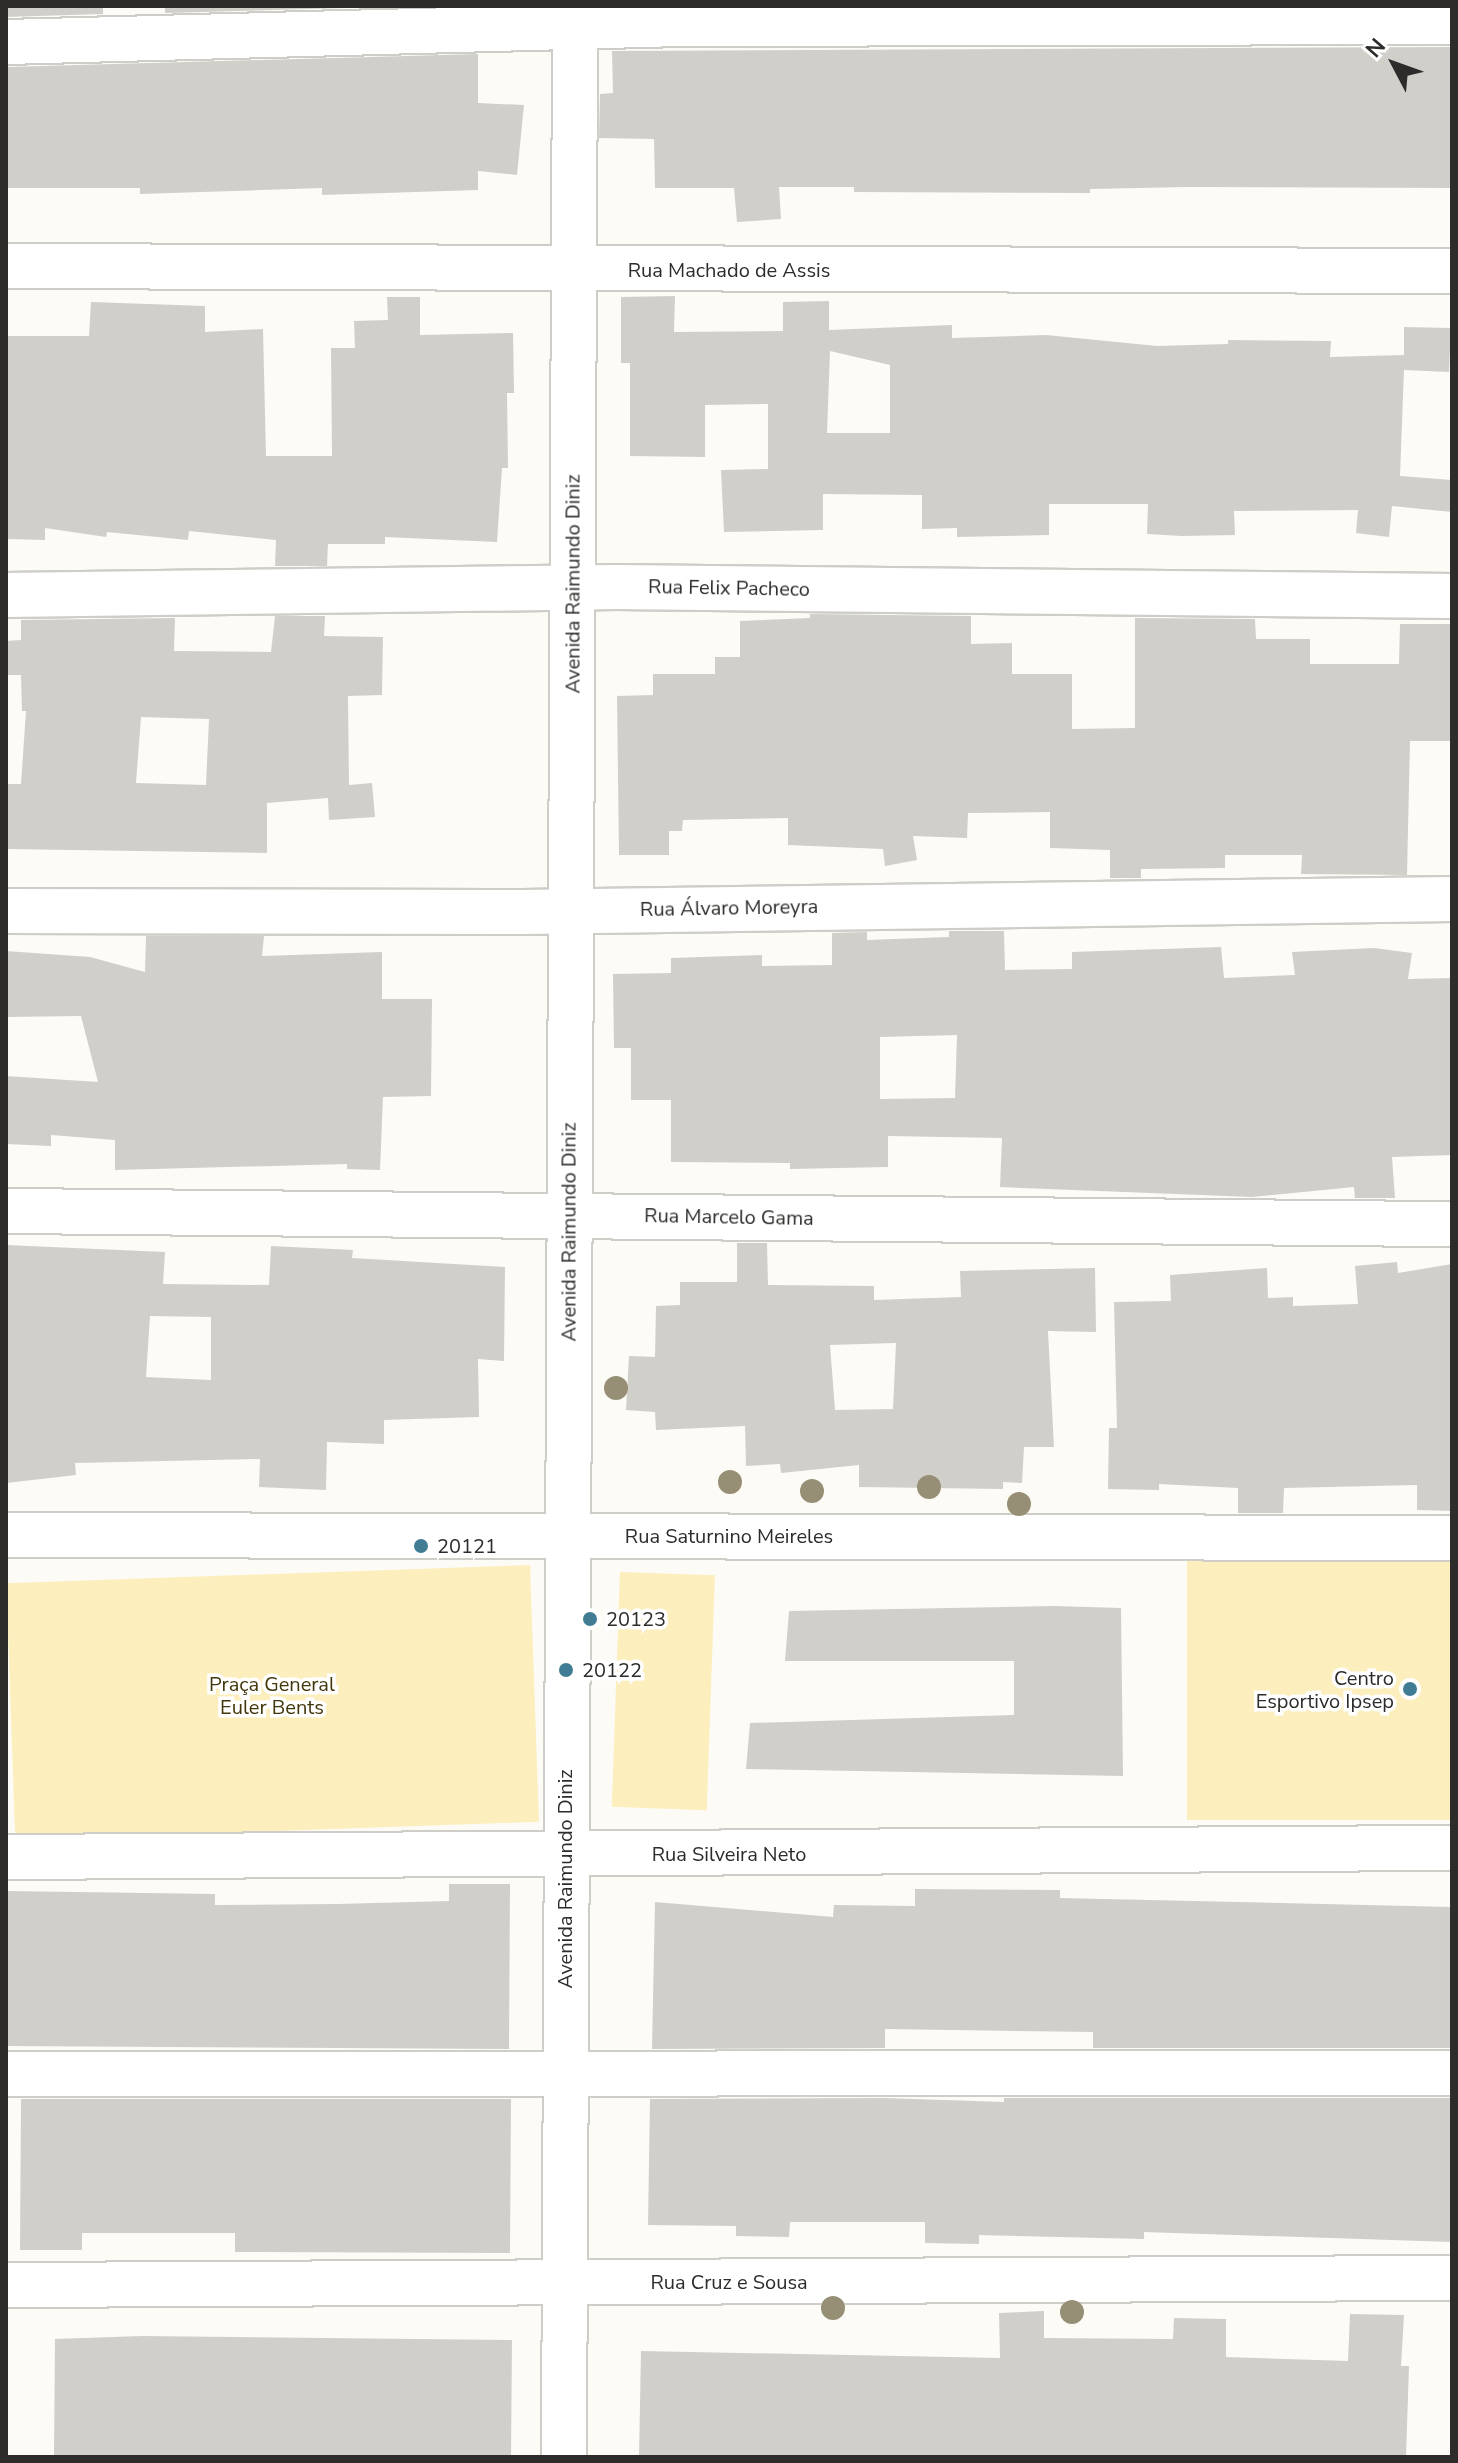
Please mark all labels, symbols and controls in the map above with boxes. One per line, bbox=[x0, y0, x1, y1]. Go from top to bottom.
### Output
north arrow bbox=[1354, 24, 1434, 104]
text: N bbox=[1359, 32, 1393, 64]
street label: Rua Machado de Assis bbox=[628, 258, 830, 282]
street label: Avenida Raimundo Diniz bbox=[561, 474, 585, 694]
street label: Rua Felix Pacheco bbox=[648, 575, 810, 601]
street label: Rua Álvaro Moreyra bbox=[640, 894, 818, 922]
street label: Avenida Raimundo Diniz bbox=[557, 1122, 581, 1342]
street label: Rua Marcelo Gama bbox=[644, 1204, 814, 1230]
street label: Rua Saturnino Meireles bbox=[625, 1524, 833, 1548]
place label: 20121 bbox=[437, 1534, 497, 1558]
marker: 20121 bbox=[412, 1537, 430, 1555]
place label: 20123 bbox=[606, 1607, 666, 1631]
marker: 20123 bbox=[581, 1610, 599, 1628]
place label: 20122 bbox=[582, 1658, 642, 1682]
marker: 20122 bbox=[557, 1661, 575, 1679]
place label: Centro Esportivo Ipsep bbox=[1256, 1666, 1394, 1713]
park label: Praça General Euler Bents bbox=[209, 1672, 335, 1719]
marker: Centro Esportivo Ipsep bbox=[1401, 1680, 1419, 1698]
street label: Avenida Raimundo Diniz bbox=[553, 1769, 577, 1989]
street label: Rua Silveira Neto bbox=[652, 1842, 806, 1866]
street label: Rua Cruz e Sousa bbox=[650, 2270, 808, 2294]

